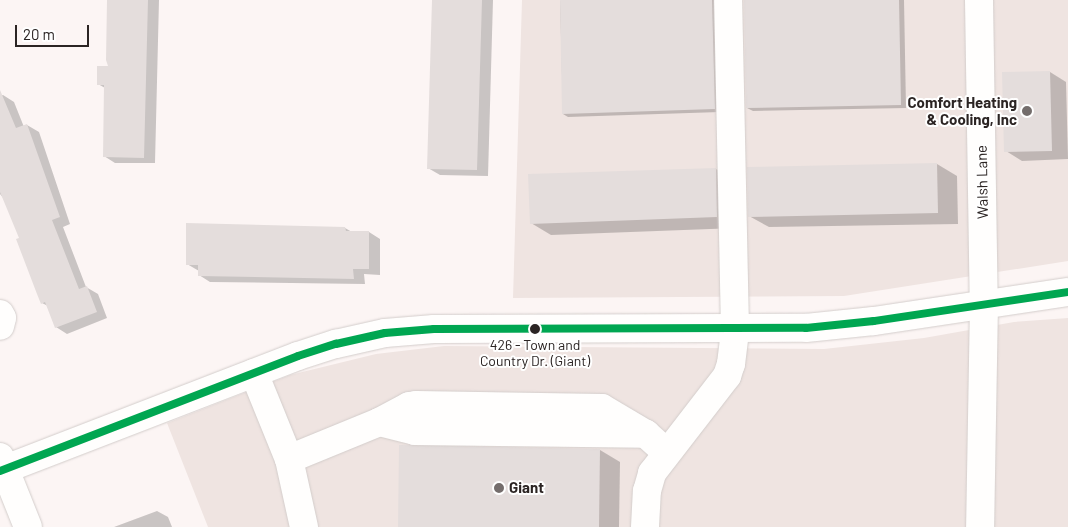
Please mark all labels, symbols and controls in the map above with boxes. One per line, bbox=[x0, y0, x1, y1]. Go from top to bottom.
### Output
scale bar bbox=[18, 15, 91, 47]
text: 20 m bbox=[23, 25, 55, 43]
place label: Comfort Heating & Cooling, Inc bbox=[907, 93, 1017, 128]
marker: Comfort Heating & Cooling, Inc bbox=[1021, 105, 1033, 117]
street label: Walsh Lane bbox=[972, 145, 992, 219]
marker: 426 - Town and Country Dr. (Giant) bbox=[530, 324, 540, 334]
place label: 426 - Town and Country Dr. (Giant) bbox=[480, 337, 590, 370]
place label: Giant bbox=[509, 479, 544, 497]
marker: Giant bbox=[493, 482, 505, 494]

